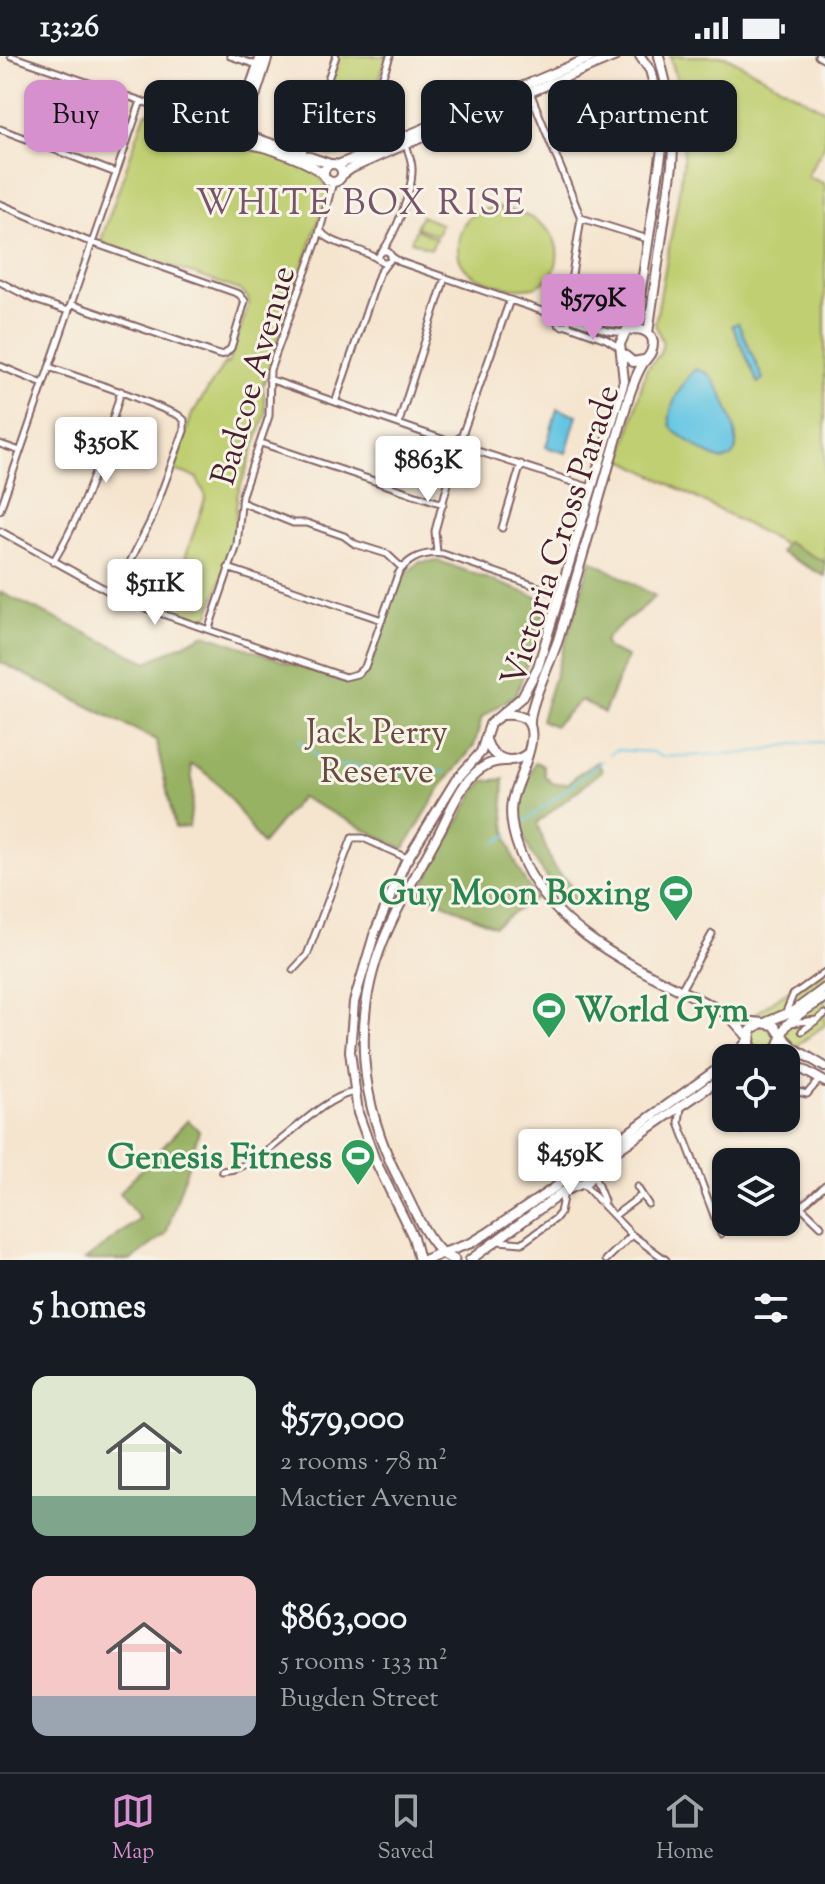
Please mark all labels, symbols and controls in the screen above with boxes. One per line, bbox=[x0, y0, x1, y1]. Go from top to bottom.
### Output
text: 13:26 bbox=[40, 7, 99, 50]
chip: Buy bbox=[24, 80, 128, 152]
chip: Rent bbox=[144, 80, 258, 152]
chip: Filters bbox=[274, 80, 405, 152]
chip: New bbox=[421, 80, 532, 152]
chip: Apartment bbox=[548, 80, 737, 152]
district label: WHITE BOX RISE bbox=[196, 179, 526, 231]
street label: Badcoe Avenue bbox=[201, 261, 310, 491]
pin: $579K bbox=[537, 274, 649, 342]
text: $579K bbox=[560, 281, 626, 318]
street label: Victoria Cross Parade bbox=[490, 379, 634, 693]
pin: $350K bbox=[50, 417, 162, 485]
text: $350K bbox=[73, 424, 139, 461]
pin: $863K bbox=[372, 436, 484, 504]
text: $863K bbox=[393, 443, 463, 480]
pin: $511K bbox=[99, 559, 211, 627]
text: $511K bbox=[125, 566, 185, 603]
park label: Jack Perry Reserve bbox=[304, 710, 448, 798]
place label: Guy Moon Boxing bbox=[379, 871, 650, 920]
sports icon: Guy Moon Boxing bbox=[657, 873, 695, 923]
place label: World Gym bbox=[575, 988, 749, 1037]
sports icon: World Gym bbox=[530, 990, 568, 1040]
map controls bbox=[712, 1044, 800, 1236]
button: locate bbox=[712, 1044, 800, 1132]
pin: $459K bbox=[514, 1129, 626, 1197]
place label: Genesis Fitness bbox=[107, 1135, 332, 1184]
text: $459K bbox=[536, 1136, 604, 1173]
sports icon: Genesis Fitness bbox=[339, 1137, 377, 1187]
button: layers bbox=[712, 1148, 800, 1236]
text: 5 homes bbox=[32, 1284, 146, 1333]
icon: filters bbox=[749, 1286, 793, 1330]
text: $579,000 bbox=[280, 1395, 404, 1444]
icon: home bbox=[96, 1408, 192, 1504]
text: 2 rooms · 78 m² bbox=[280, 1444, 447, 1481]
text: Mactier Avenue bbox=[280, 1481, 458, 1518]
text: $863,000 bbox=[280, 1595, 407, 1644]
icon: home bbox=[96, 1608, 192, 1704]
text: 5 rooms · 133 m² bbox=[280, 1644, 448, 1681]
text: Bugden Street bbox=[280, 1681, 439, 1718]
tab: Map bbox=[111, 1789, 155, 1869]
tab: Saved bbox=[377, 1789, 434, 1869]
tab: Home bbox=[656, 1789, 714, 1869]

